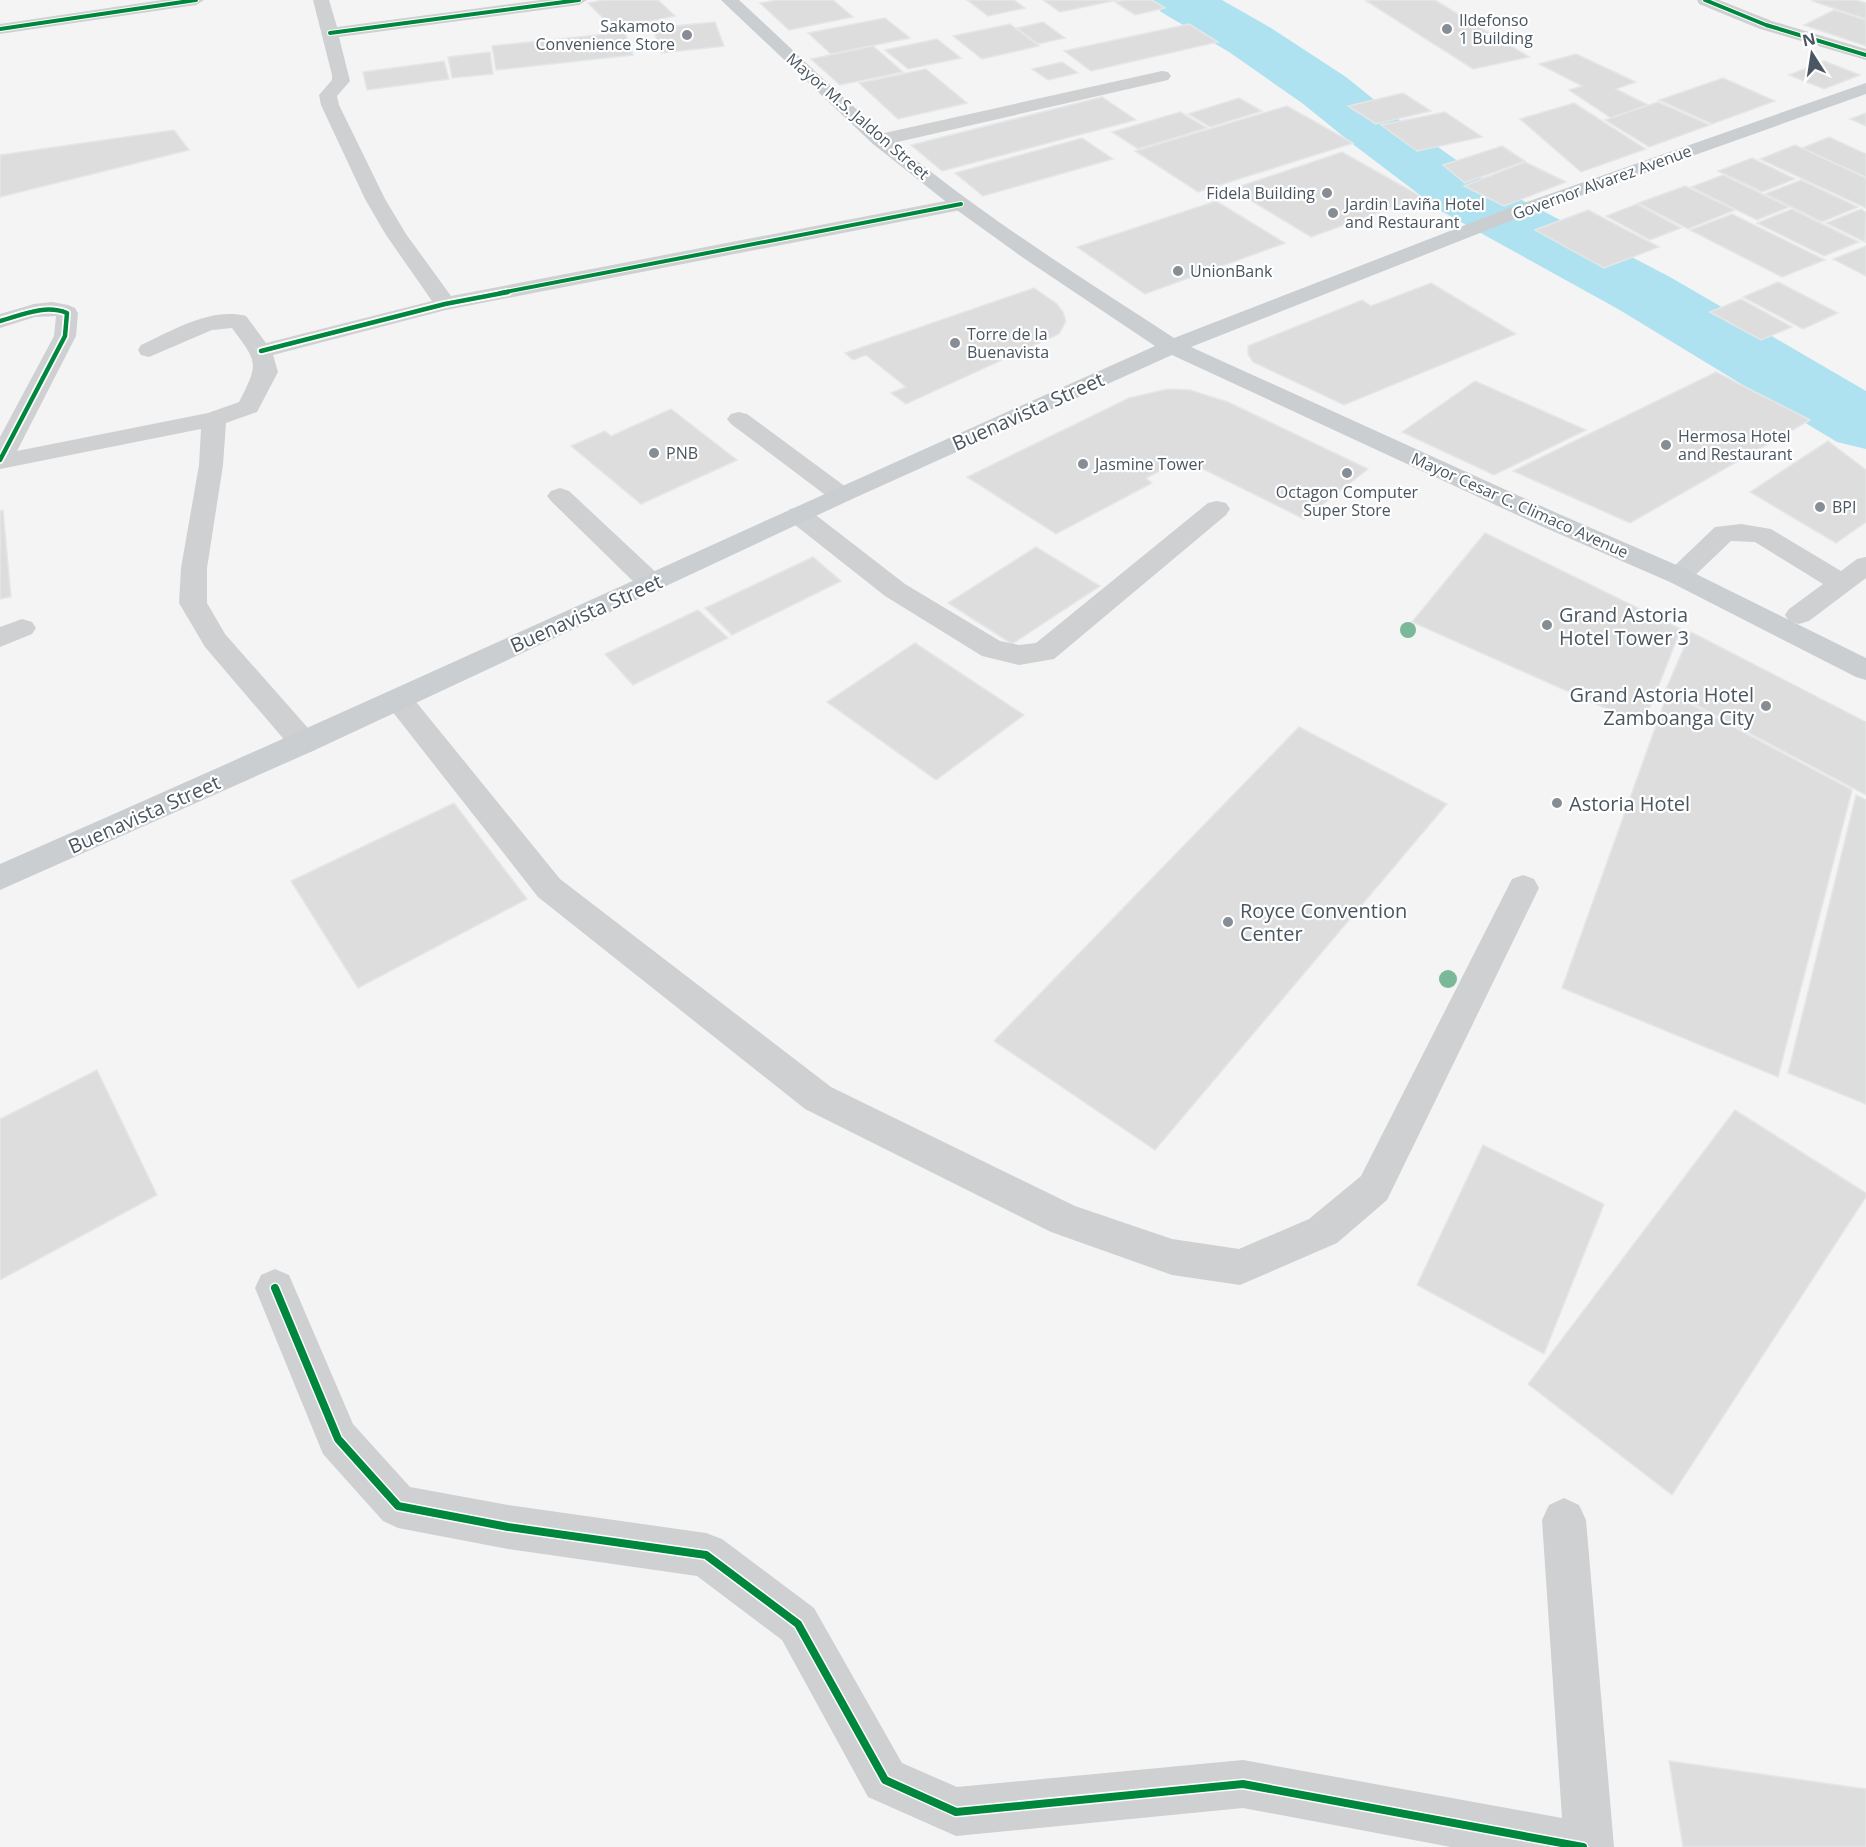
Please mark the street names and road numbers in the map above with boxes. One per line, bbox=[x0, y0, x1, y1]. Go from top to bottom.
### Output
street label: Mayor M.S. Jaldon Street bbox=[782, 48, 934, 184]
street label: Governor Alvarez Avenue bbox=[1510, 139, 1694, 225]
street label: Buenavista Street bbox=[948, 365, 1108, 457]
street label: Mayor Cesar C. Climaco Avenue bbox=[1408, 447, 1632, 563]
street label: Buenavista Street bbox=[506, 567, 666, 659]
street label: Buenavista Street bbox=[64, 768, 224, 860]

